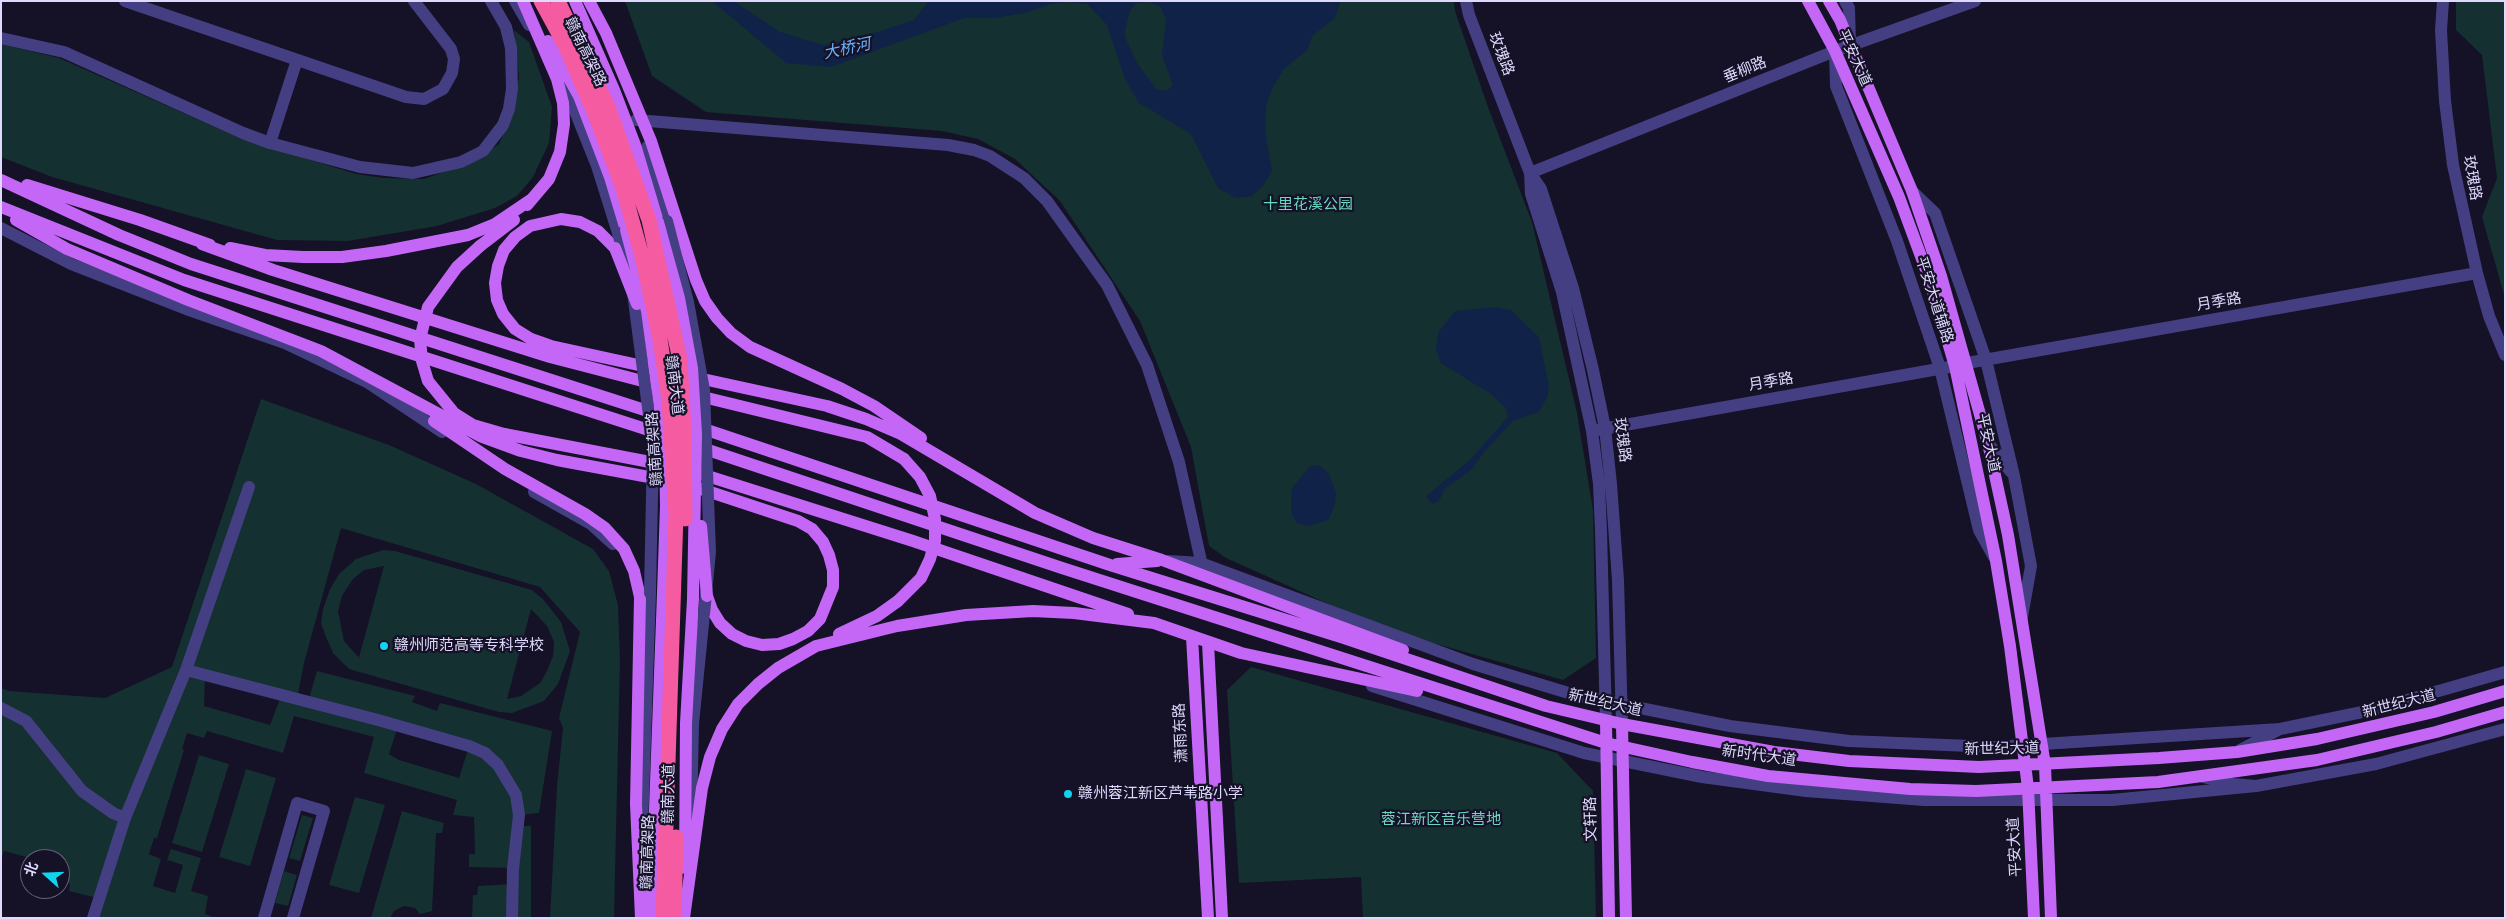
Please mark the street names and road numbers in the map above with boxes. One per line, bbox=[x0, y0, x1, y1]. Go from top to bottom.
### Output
street label: 赣南高架路 bbox=[560, 14, 610, 90]
street label: 平安大道 bbox=[1833, 27, 1875, 89]
street label: 玫瑰路 bbox=[1485, 30, 1517, 78]
street label: 垂柳路 bbox=[1721, 53, 1769, 87]
street label: 玫瑰路 bbox=[2459, 154, 2485, 202]
street label: 平安大道辅路 bbox=[1912, 254, 1956, 346]
street label: 月季路 bbox=[2195, 289, 2243, 315]
street label: 赣南大道 bbox=[661, 354, 687, 416]
street label: 月季路 bbox=[1747, 369, 1795, 395]
street label: 赣南高架路 bbox=[643, 411, 667, 487]
street label: 平安大道 bbox=[1973, 412, 2003, 474]
street label: 玫瑰路 bbox=[1610, 416, 1634, 464]
street label: 新世纪大道 bbox=[1566, 686, 1644, 720]
street label: 新世纪大道 bbox=[2360, 686, 2438, 722]
street label: 潇雨东路 bbox=[1170, 703, 1192, 763]
street label: 新世纪大道 bbox=[1964, 739, 2040, 759]
street label: 新时代大道 bbox=[1721, 742, 1797, 770]
street label: 赣南大道 bbox=[659, 764, 679, 824]
street label: 文轩路 bbox=[1582, 796, 1600, 842]
street label: 赣南高架路 bbox=[638, 814, 658, 890]
street label: 平安大道 bbox=[2004, 817, 2026, 877]

